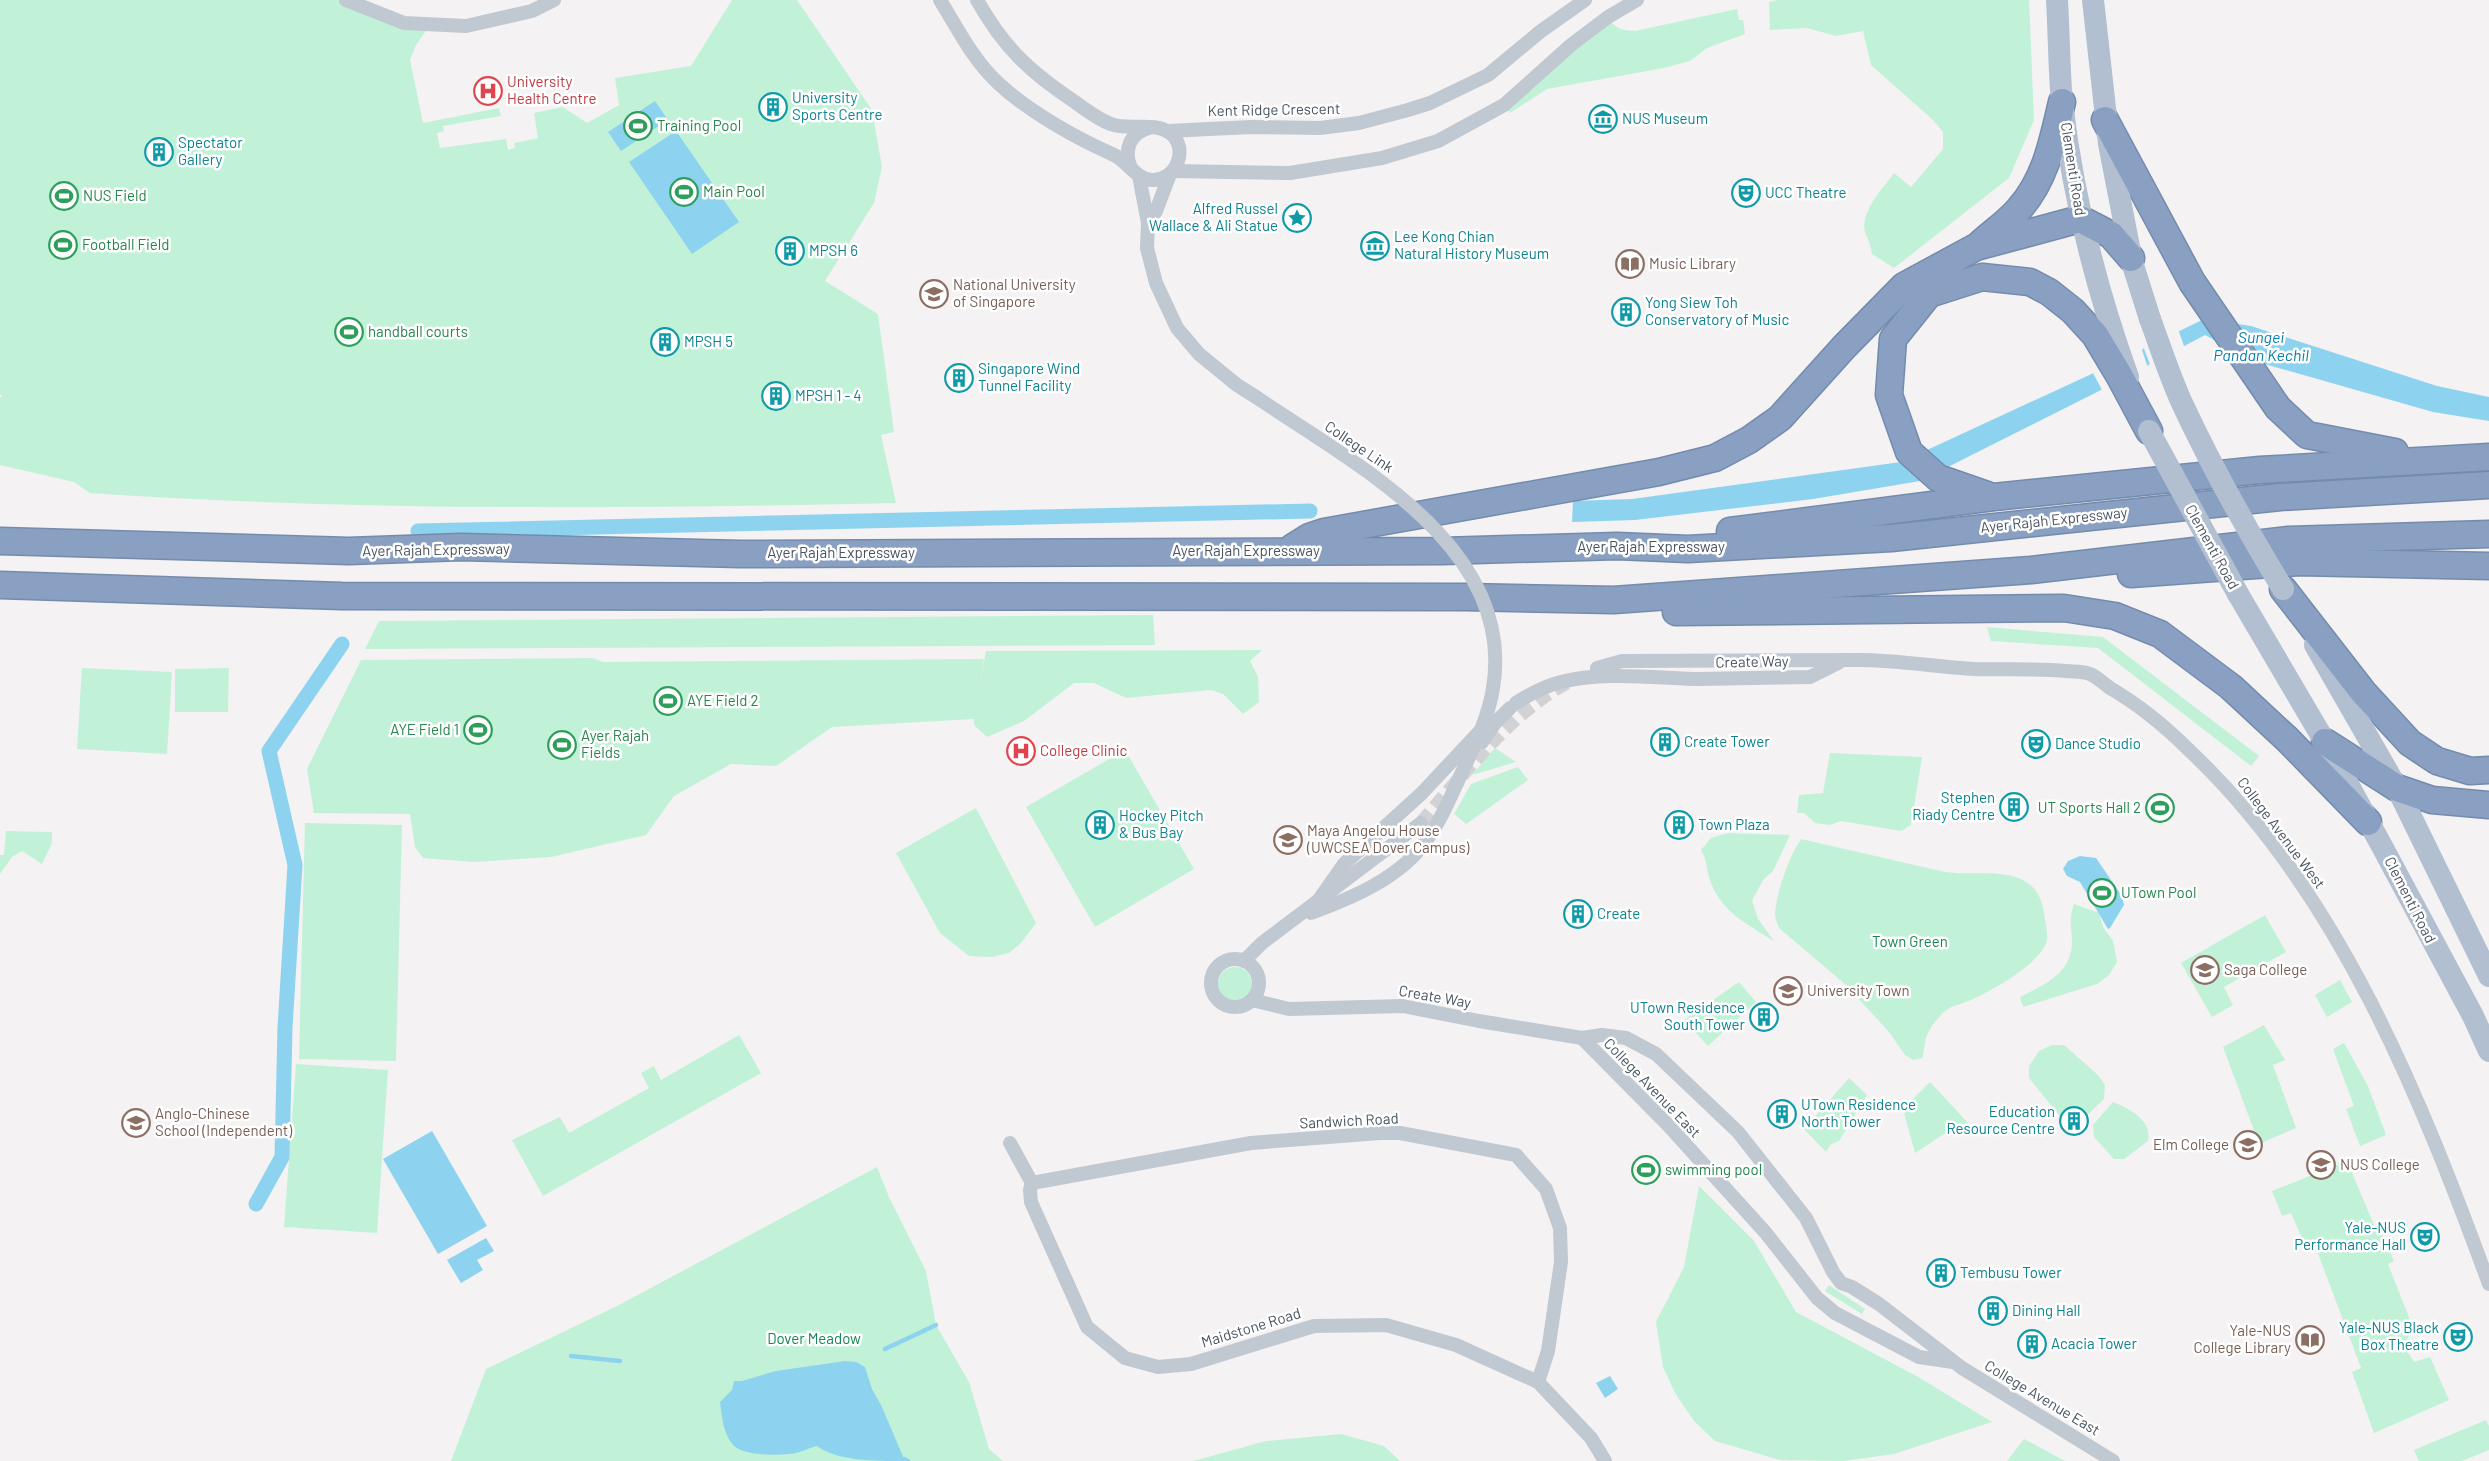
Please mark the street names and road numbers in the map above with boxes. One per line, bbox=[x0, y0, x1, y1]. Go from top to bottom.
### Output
street label: Kent Ridge Crescent bbox=[1208, 99, 1340, 119]
street label: Clementi Road bbox=[2058, 121, 2090, 217]
street label: College Link bbox=[1322, 417, 1398, 476]
street label: Clementi Road bbox=[2182, 501, 2244, 592]
street label: Ayer Rajah Expressway bbox=[1979, 502, 2128, 536]
street label: Ayer Rajah Expressway bbox=[1577, 537, 1725, 555]
street label: Ayer Rajah Expressway bbox=[362, 539, 510, 559]
street label: Ayer Rajah Expressway bbox=[1172, 541, 1320, 559]
street label: Ayer Rajah Expressway bbox=[767, 543, 915, 561]
street label: Create Way bbox=[1715, 651, 1789, 671]
street label: College Avenue West bbox=[2234, 773, 2330, 892]
street label: Clementi Road bbox=[2381, 853, 2440, 946]
street label: Create Way bbox=[1398, 981, 1473, 1011]
street label: College Avenue East bbox=[1601, 1034, 1705, 1141]
street label: Sandwich Road bbox=[1299, 1108, 1399, 1132]
street label: Maidstone Road bbox=[1199, 1303, 1303, 1351]
street label: College Avenue East bbox=[1982, 1356, 2103, 1439]

